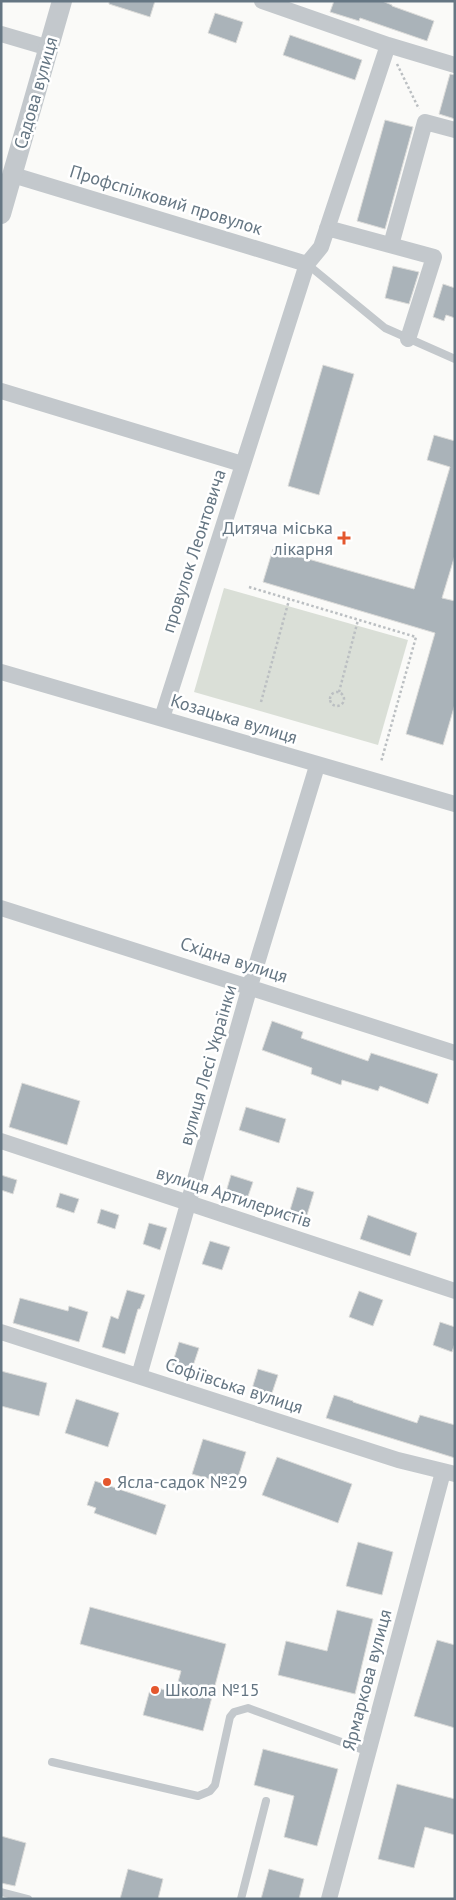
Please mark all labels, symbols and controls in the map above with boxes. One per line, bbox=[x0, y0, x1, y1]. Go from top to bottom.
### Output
street label: Садова вулиця bbox=[9, 34, 63, 152]
street label: Профспілковий провулок bbox=[67, 159, 266, 240]
street label: провулок Леонтовича bbox=[156, 466, 231, 636]
place label: Дитяча міська лікарня bbox=[222, 516, 333, 560]
marker: Дитяча міська лікарня bbox=[337, 531, 351, 545]
street label: Козацька вулиця bbox=[168, 688, 300, 749]
street label: Східна вулиця bbox=[178, 931, 291, 988]
street label: вулиця Лесі Українки bbox=[174, 982, 241, 1148]
street label: вулиця Артилеристів bbox=[153, 1161, 315, 1233]
street label: Софіївська вулиця bbox=[162, 1352, 306, 1419]
place label: Ясла-садок №29 bbox=[117, 1470, 248, 1493]
marker: Ясла-садок №29 bbox=[101, 1476, 113, 1488]
street label: Ярмаркова вулиця bbox=[337, 1607, 396, 1753]
place label: Школа №15 bbox=[165, 1678, 260, 1701]
marker: Школа №15 bbox=[149, 1684, 161, 1696]

